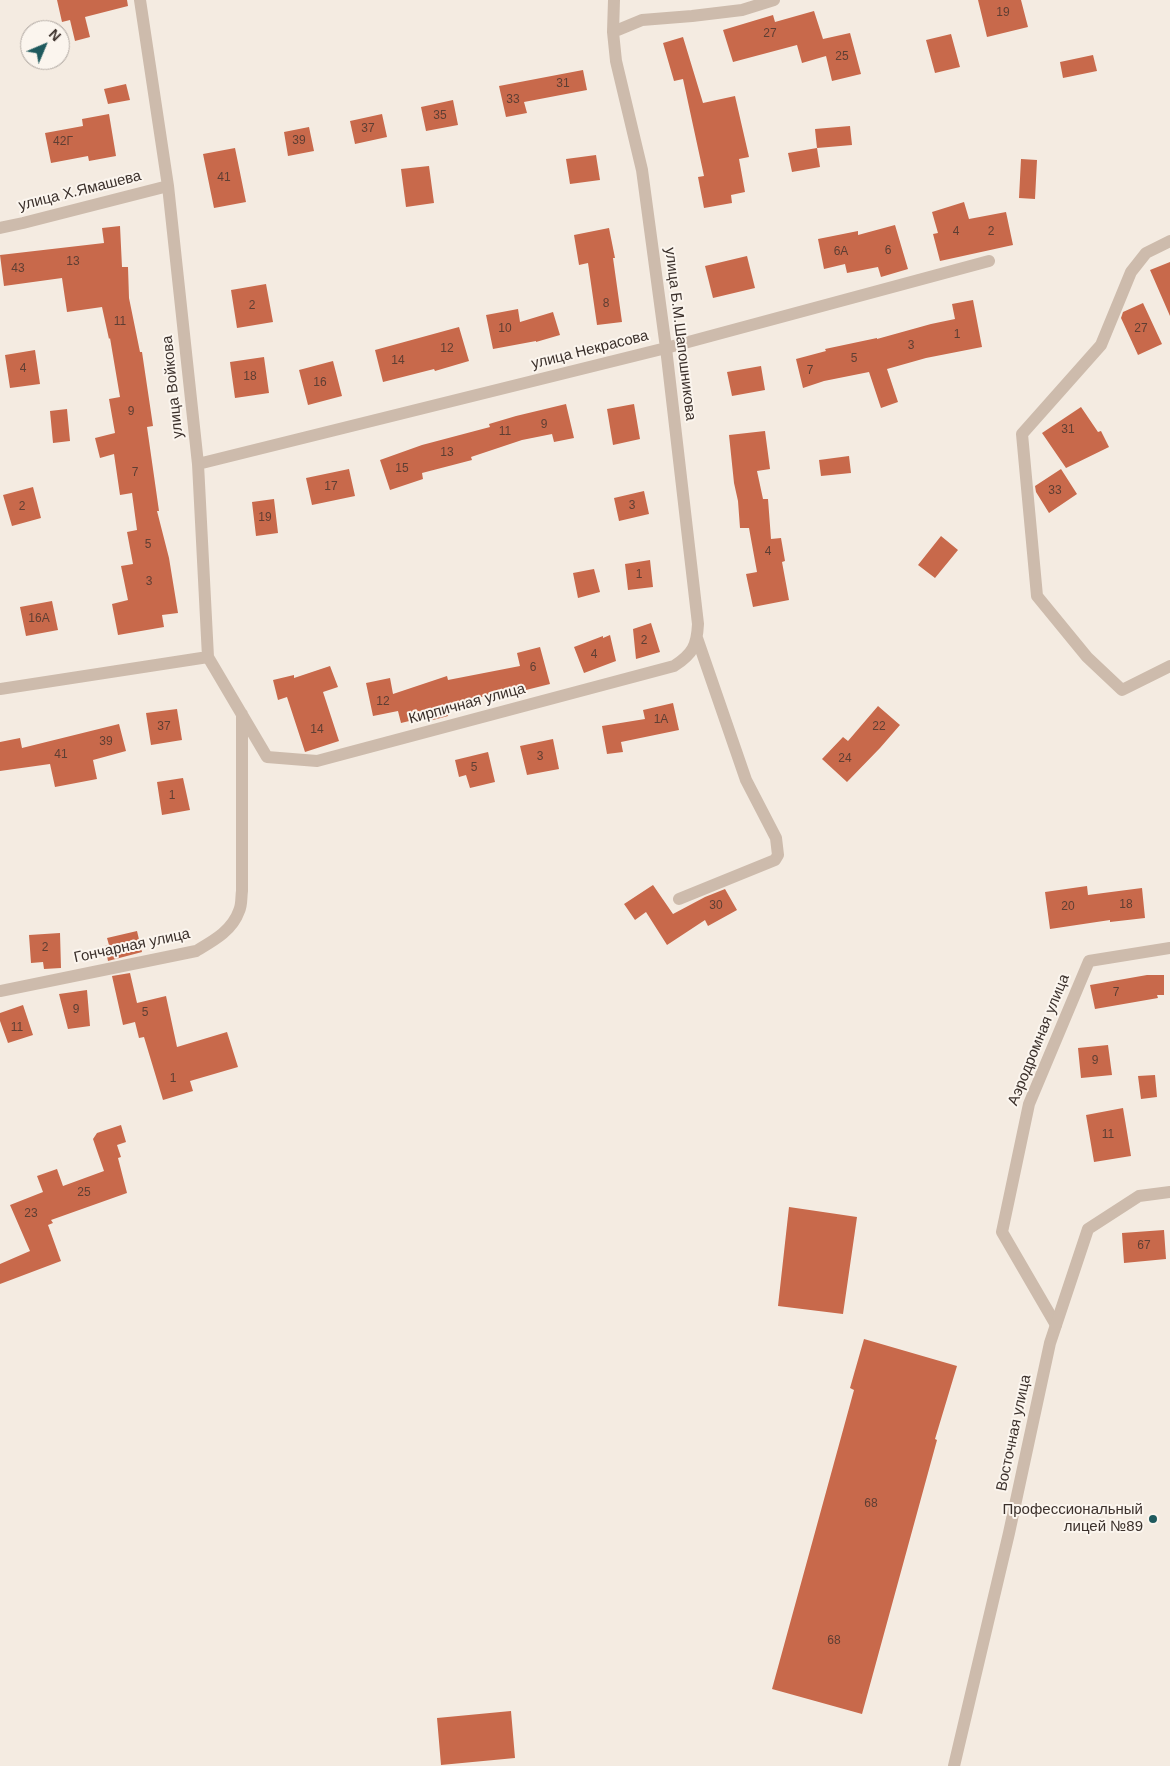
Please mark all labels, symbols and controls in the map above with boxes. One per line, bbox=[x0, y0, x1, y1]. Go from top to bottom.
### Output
house number: 19 bbox=[996, 6, 1010, 20]
north arrow bbox=[20, 20, 70, 70]
text: N bbox=[46, 26, 64, 44]
house number: 27 bbox=[763, 27, 777, 41]
house number: 25 bbox=[835, 50, 849, 64]
house number: 31 bbox=[556, 77, 570, 91]
house number: 33 bbox=[506, 93, 520, 107]
house number: 35 bbox=[433, 109, 447, 123]
house number: 37 bbox=[361, 122, 375, 136]
house number: 39 bbox=[292, 134, 306, 148]
house number: 42Г bbox=[53, 135, 73, 149]
street label: улица Х.Ямашева bbox=[17, 167, 143, 215]
house number: 41 bbox=[217, 171, 231, 185]
house number: 4 bbox=[953, 225, 959, 239]
house number: 2 bbox=[988, 225, 994, 239]
house number: 6 bbox=[885, 244, 891, 258]
house number: 6А bbox=[834, 245, 848, 259]
street label: улица Б.М.Шапошникова bbox=[660, 246, 700, 422]
house number: 13 bbox=[66, 255, 80, 269]
house number: 43 bbox=[11, 262, 25, 276]
house number: 8 bbox=[603, 297, 609, 311]
house number: 2 bbox=[249, 299, 255, 313]
house number: 11 bbox=[114, 315, 126, 329]
house number: 10 bbox=[498, 322, 512, 336]
house number: 27 bbox=[1134, 322, 1148, 336]
street label: улица Некрасова bbox=[530, 327, 650, 373]
house number: 1 bbox=[954, 328, 960, 342]
street label: улица Войкова bbox=[159, 335, 187, 439]
house number: 3 bbox=[908, 339, 914, 353]
house number: 12 bbox=[440, 342, 454, 356]
house number: 5 bbox=[851, 352, 857, 366]
house number: 14 bbox=[391, 354, 405, 368]
house number: 4 bbox=[20, 362, 26, 376]
house number: 7 bbox=[807, 364, 813, 378]
house number: 18 bbox=[243, 370, 257, 384]
house number: 16 bbox=[313, 376, 327, 390]
house number: 9 bbox=[128, 405, 134, 419]
house number: 9 bbox=[541, 418, 547, 432]
house number: 31 bbox=[1061, 423, 1075, 437]
house number: 11 bbox=[499, 425, 511, 439]
house number: 13 bbox=[440, 446, 454, 460]
house number: 15 bbox=[395, 462, 409, 476]
house number: 7 bbox=[132, 466, 138, 480]
house number: 17 bbox=[324, 480, 338, 494]
house number: 33 bbox=[1048, 484, 1062, 498]
house number: 3 bbox=[629, 499, 635, 513]
house number: 2 bbox=[19, 500, 25, 514]
house number: 19 bbox=[258, 511, 272, 525]
house number: 5 bbox=[145, 538, 151, 552]
house number: 4 bbox=[765, 545, 771, 559]
house number: 1 bbox=[636, 568, 642, 582]
house number: 3 bbox=[146, 575, 152, 589]
house number: 16А bbox=[28, 612, 50, 626]
house number: 2 bbox=[641, 634, 647, 648]
house number: 4 bbox=[591, 648, 597, 662]
house number: 6 bbox=[530, 661, 536, 675]
street label: Кирпичная улица bbox=[407, 680, 527, 728]
house number: 12 bbox=[376, 695, 390, 709]
house number: 1А bbox=[654, 713, 668, 727]
house number: 37 bbox=[157, 720, 171, 734]
house number: 22 bbox=[872, 720, 886, 734]
house number: 14 bbox=[310, 723, 324, 737]
house number: 39 bbox=[99, 735, 113, 749]
house number: 41 bbox=[54, 748, 68, 762]
house number: 3 bbox=[537, 750, 543, 764]
house number: 24 bbox=[838, 752, 852, 766]
house number: 5 bbox=[471, 761, 477, 775]
house number: 1 bbox=[169, 789, 175, 803]
house number: 18 bbox=[1119, 898, 1133, 912]
house number: 30 bbox=[709, 899, 723, 913]
house number: 20 bbox=[1061, 900, 1075, 914]
street label: Гончарная улица bbox=[72, 925, 192, 967]
house number: 2 bbox=[42, 941, 48, 955]
street label: Аэродромная улица bbox=[1004, 972, 1074, 1108]
house number: 7 bbox=[1113, 986, 1119, 1000]
house number: 9 bbox=[73, 1003, 79, 1017]
house number: 5 bbox=[142, 1006, 148, 1020]
house number: 11 bbox=[11, 1021, 23, 1035]
house number: 9 bbox=[1092, 1054, 1098, 1068]
house number: 1 bbox=[170, 1072, 176, 1086]
house number: 11 bbox=[1102, 1128, 1114, 1142]
house number: 25 bbox=[77, 1186, 91, 1200]
house number: 23 bbox=[24, 1207, 38, 1221]
house number: 67 bbox=[1137, 1239, 1151, 1253]
street label: Восточная улица bbox=[993, 1373, 1035, 1493]
house number: 68 bbox=[864, 1497, 878, 1511]
place label: Профессиональный лицей №89 bbox=[1002, 1501, 1143, 1536]
marker: Профессиональный лицей №89 bbox=[1147, 1513, 1159, 1525]
house number: 68 bbox=[827, 1634, 841, 1648]

